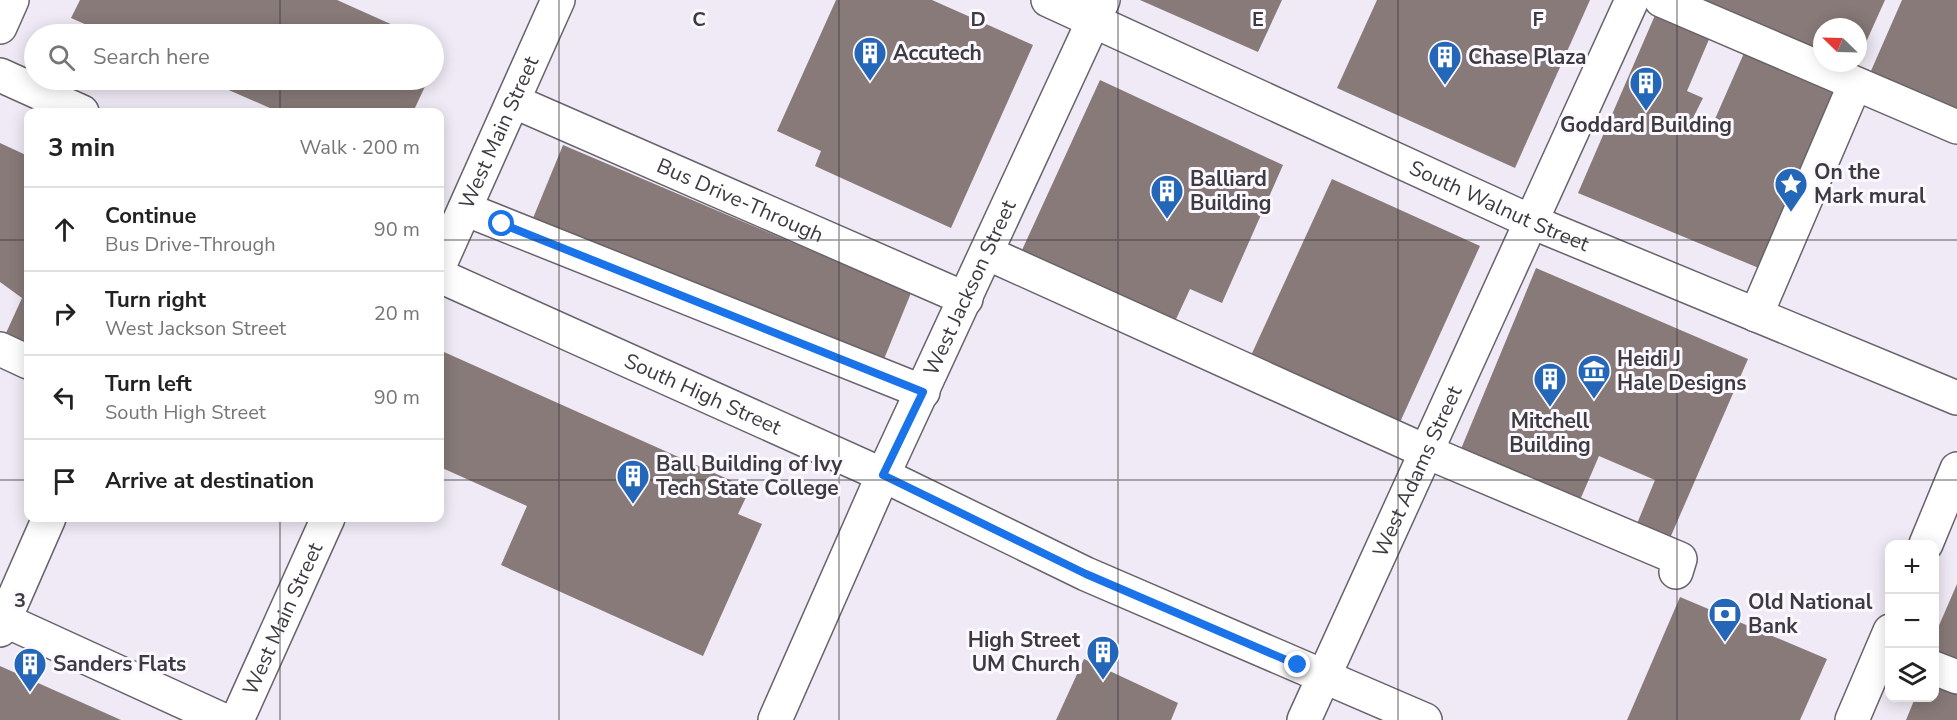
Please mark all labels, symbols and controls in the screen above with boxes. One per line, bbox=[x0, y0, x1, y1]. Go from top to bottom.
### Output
text: C bbox=[692, 6, 706, 33]
text: D bbox=[970, 6, 986, 33]
text: E bbox=[1252, 6, 1264, 33]
text: F bbox=[1532, 6, 1544, 33]
north arrow bbox=[1813, 18, 1867, 72]
search box bbox=[24, 24, 444, 90]
building icon: Accutech bbox=[852, 35, 888, 82]
place label: Accutech bbox=[893, 39, 982, 67]
building icon: Chase Plaza bbox=[1427, 39, 1463, 86]
icon: search bbox=[45, 41, 78, 74]
text: Search here bbox=[93, 42, 210, 72]
place label: Chase Plaza bbox=[1468, 43, 1587, 71]
street label: West Main Street bbox=[452, 51, 545, 213]
building icon: Goddard Building bbox=[1628, 65, 1664, 112]
place label: Goddard Building bbox=[1560, 111, 1732, 139]
text: 3 min bbox=[48, 130, 115, 165]
text: Walk · 200 m bbox=[300, 134, 420, 161]
street label: Bus Drive-Through bbox=[653, 152, 828, 249]
street label: South Walnut Street bbox=[1405, 154, 1594, 258]
place label: On the Mark mural bbox=[1814, 158, 1926, 210]
place label: Balliard Building bbox=[1190, 165, 1271, 217]
place icon: On the Mark mural bbox=[1773, 166, 1809, 213]
building icon: Balliard Building bbox=[1149, 173, 1185, 220]
street label: West Jackson Street bbox=[917, 195, 1023, 380]
text: Continue bbox=[105, 201, 196, 231]
route start bbox=[488, 210, 514, 236]
icon: ahead bbox=[48, 213, 81, 246]
text: 90 m bbox=[374, 216, 420, 243]
text: Bus Drive-Through bbox=[105, 231, 276, 258]
text: Turn right bbox=[105, 285, 206, 315]
icon: right bbox=[48, 297, 81, 330]
text: 20 m bbox=[374, 300, 420, 327]
text: West Jackson Street bbox=[105, 315, 286, 342]
place label: Heidi J Hale Designs bbox=[1617, 345, 1747, 397]
street label: South High Street bbox=[620, 347, 786, 442]
museum icon: Heidi J Hale Designs bbox=[1576, 353, 1612, 400]
building icon: Mitchell Building bbox=[1532, 361, 1568, 408]
text: Turn left bbox=[105, 369, 192, 399]
icon: left bbox=[48, 381, 81, 414]
street label: West Adams Street bbox=[1366, 381, 1469, 562]
text: 90 m bbox=[374, 384, 420, 411]
text: South High Street bbox=[105, 399, 266, 426]
place label: Mitchell Building bbox=[1509, 407, 1591, 459]
place label: Ball Building of Ivy Tech State College bbox=[656, 450, 843, 502]
building icon: Ball Building of Ivy Tech State College bbox=[615, 458, 651, 505]
icon: arrive bbox=[48, 465, 81, 498]
text: Arrive at destination bbox=[105, 466, 314, 496]
street label: West Main Street bbox=[236, 537, 329, 700]
map controls bbox=[1885, 540, 1939, 702]
button: + bbox=[1885, 540, 1939, 594]
text: 3 bbox=[14, 587, 26, 614]
place label: Old National Bank bbox=[1748, 588, 1873, 640]
button: − bbox=[1885, 594, 1939, 648]
bank icon: Old National Bank bbox=[1707, 596, 1743, 643]
place label: High Street UM Church bbox=[968, 626, 1081, 678]
building icon: High Street UM Church bbox=[1085, 634, 1121, 681]
building icon: Sanders Flats bbox=[12, 646, 48, 693]
button: layers bbox=[1885, 648, 1939, 702]
place label: Sanders Flats bbox=[53, 650, 186, 678]
route end bbox=[1284, 651, 1310, 677]

